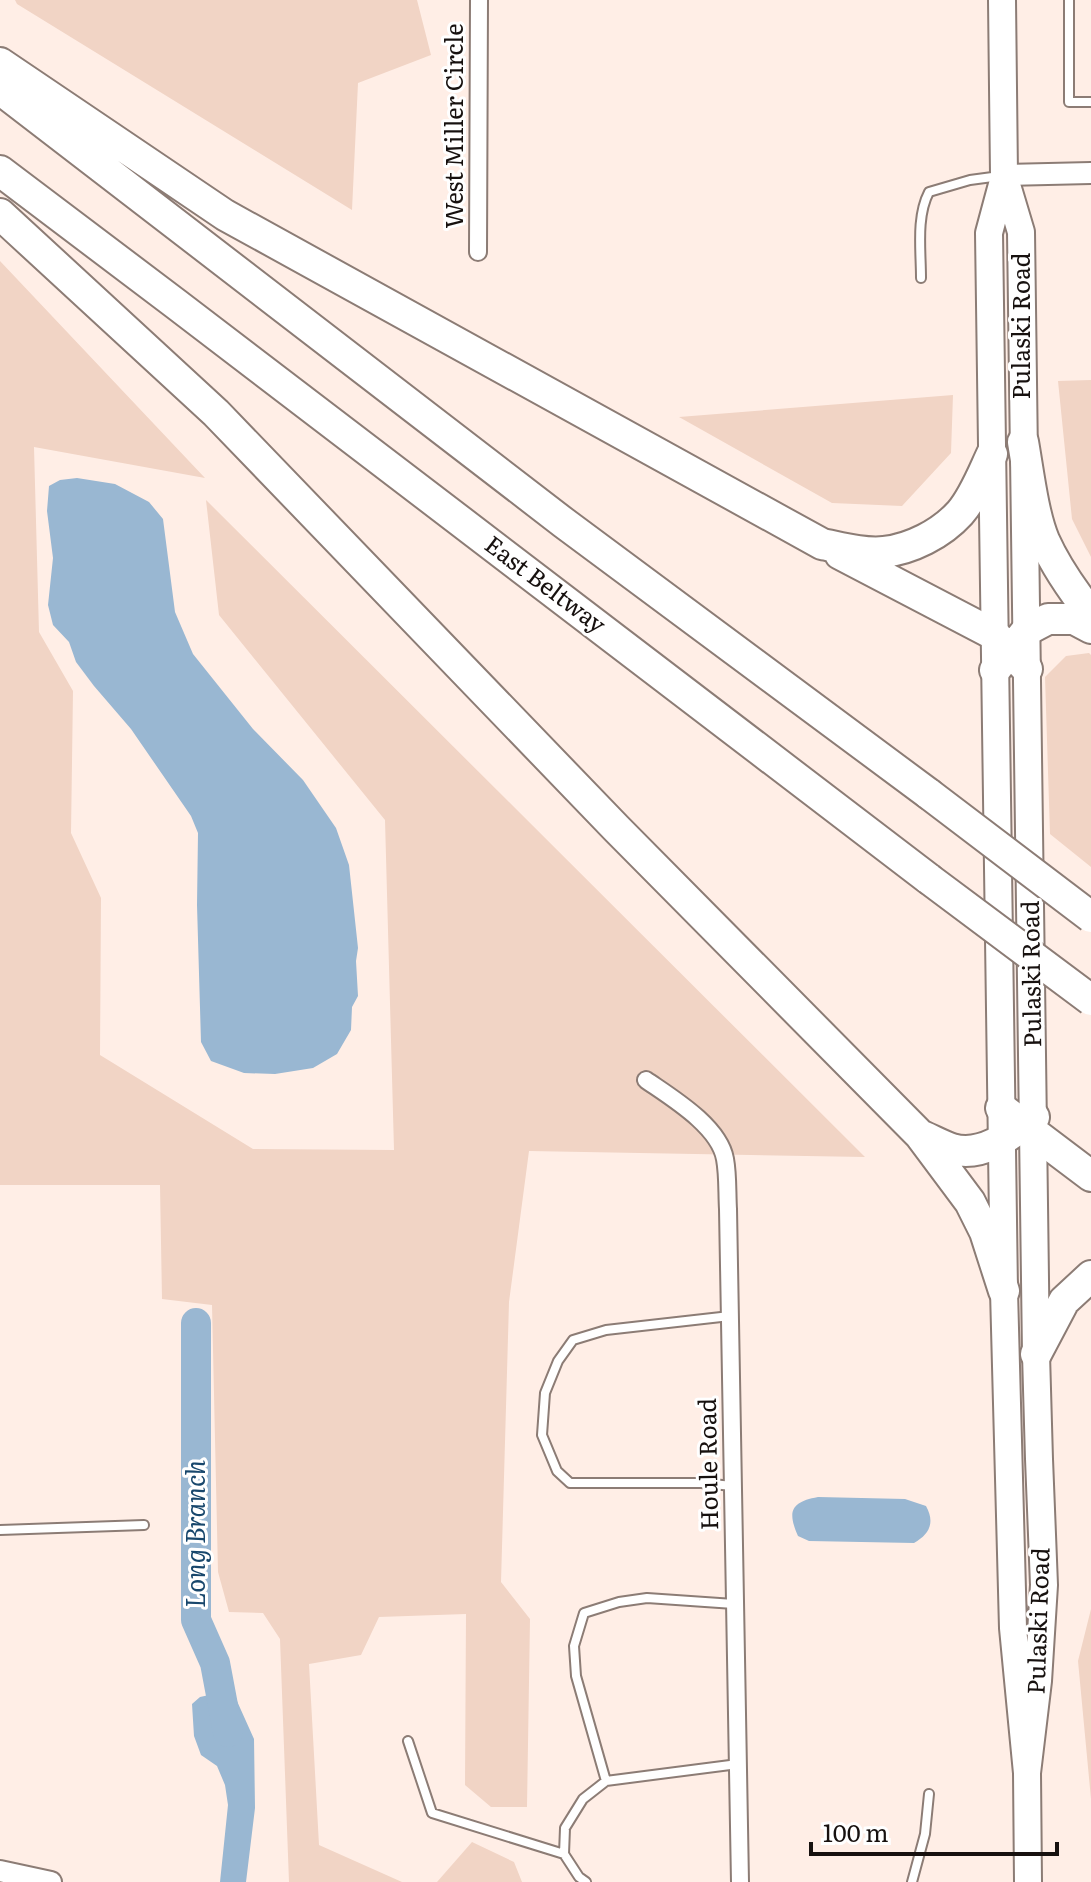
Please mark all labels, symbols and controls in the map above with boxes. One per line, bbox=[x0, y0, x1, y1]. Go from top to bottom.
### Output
street label: West Miller Circle bbox=[435, 23, 470, 229]
street label: Pulaski Road bbox=[1002, 252, 1037, 399]
street label: East Beltway bbox=[479, 526, 615, 640]
street label: Pulaski Road bbox=[1011, 900, 1048, 1048]
street label: Houle Road bbox=[688, 1397, 725, 1531]
water label: Long Branch bbox=[174, 1460, 213, 1608]
street label: Pulaski Road bbox=[1016, 1547, 1057, 1695]
scale bar bbox=[811, 1806, 1057, 1856]
text: 100 m bbox=[823, 1814, 889, 1849]

